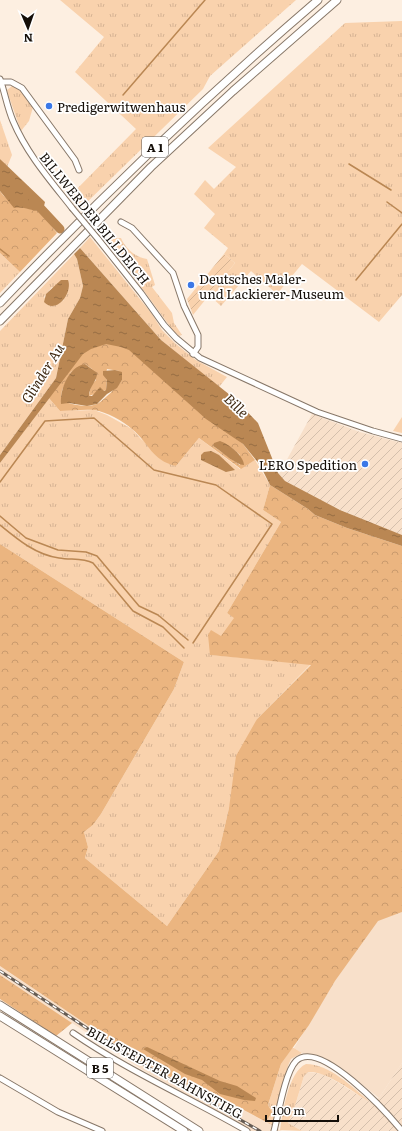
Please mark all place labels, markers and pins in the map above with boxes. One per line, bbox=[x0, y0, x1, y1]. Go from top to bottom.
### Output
place label: Predigerwitwenhaus bbox=[57, 97, 185, 116]
marker: Predigerwitwenhaus bbox=[44, 101, 54, 111]
place label: Deutsches Maler- und Lackierer-Museum bbox=[199, 269, 345, 303]
marker: Deutsches Maler- und Lackierer-Museum bbox=[186, 280, 196, 290]
place label: LERO Spedition bbox=[259, 455, 357, 474]
marker: LERO Spedition bbox=[360, 459, 370, 469]

